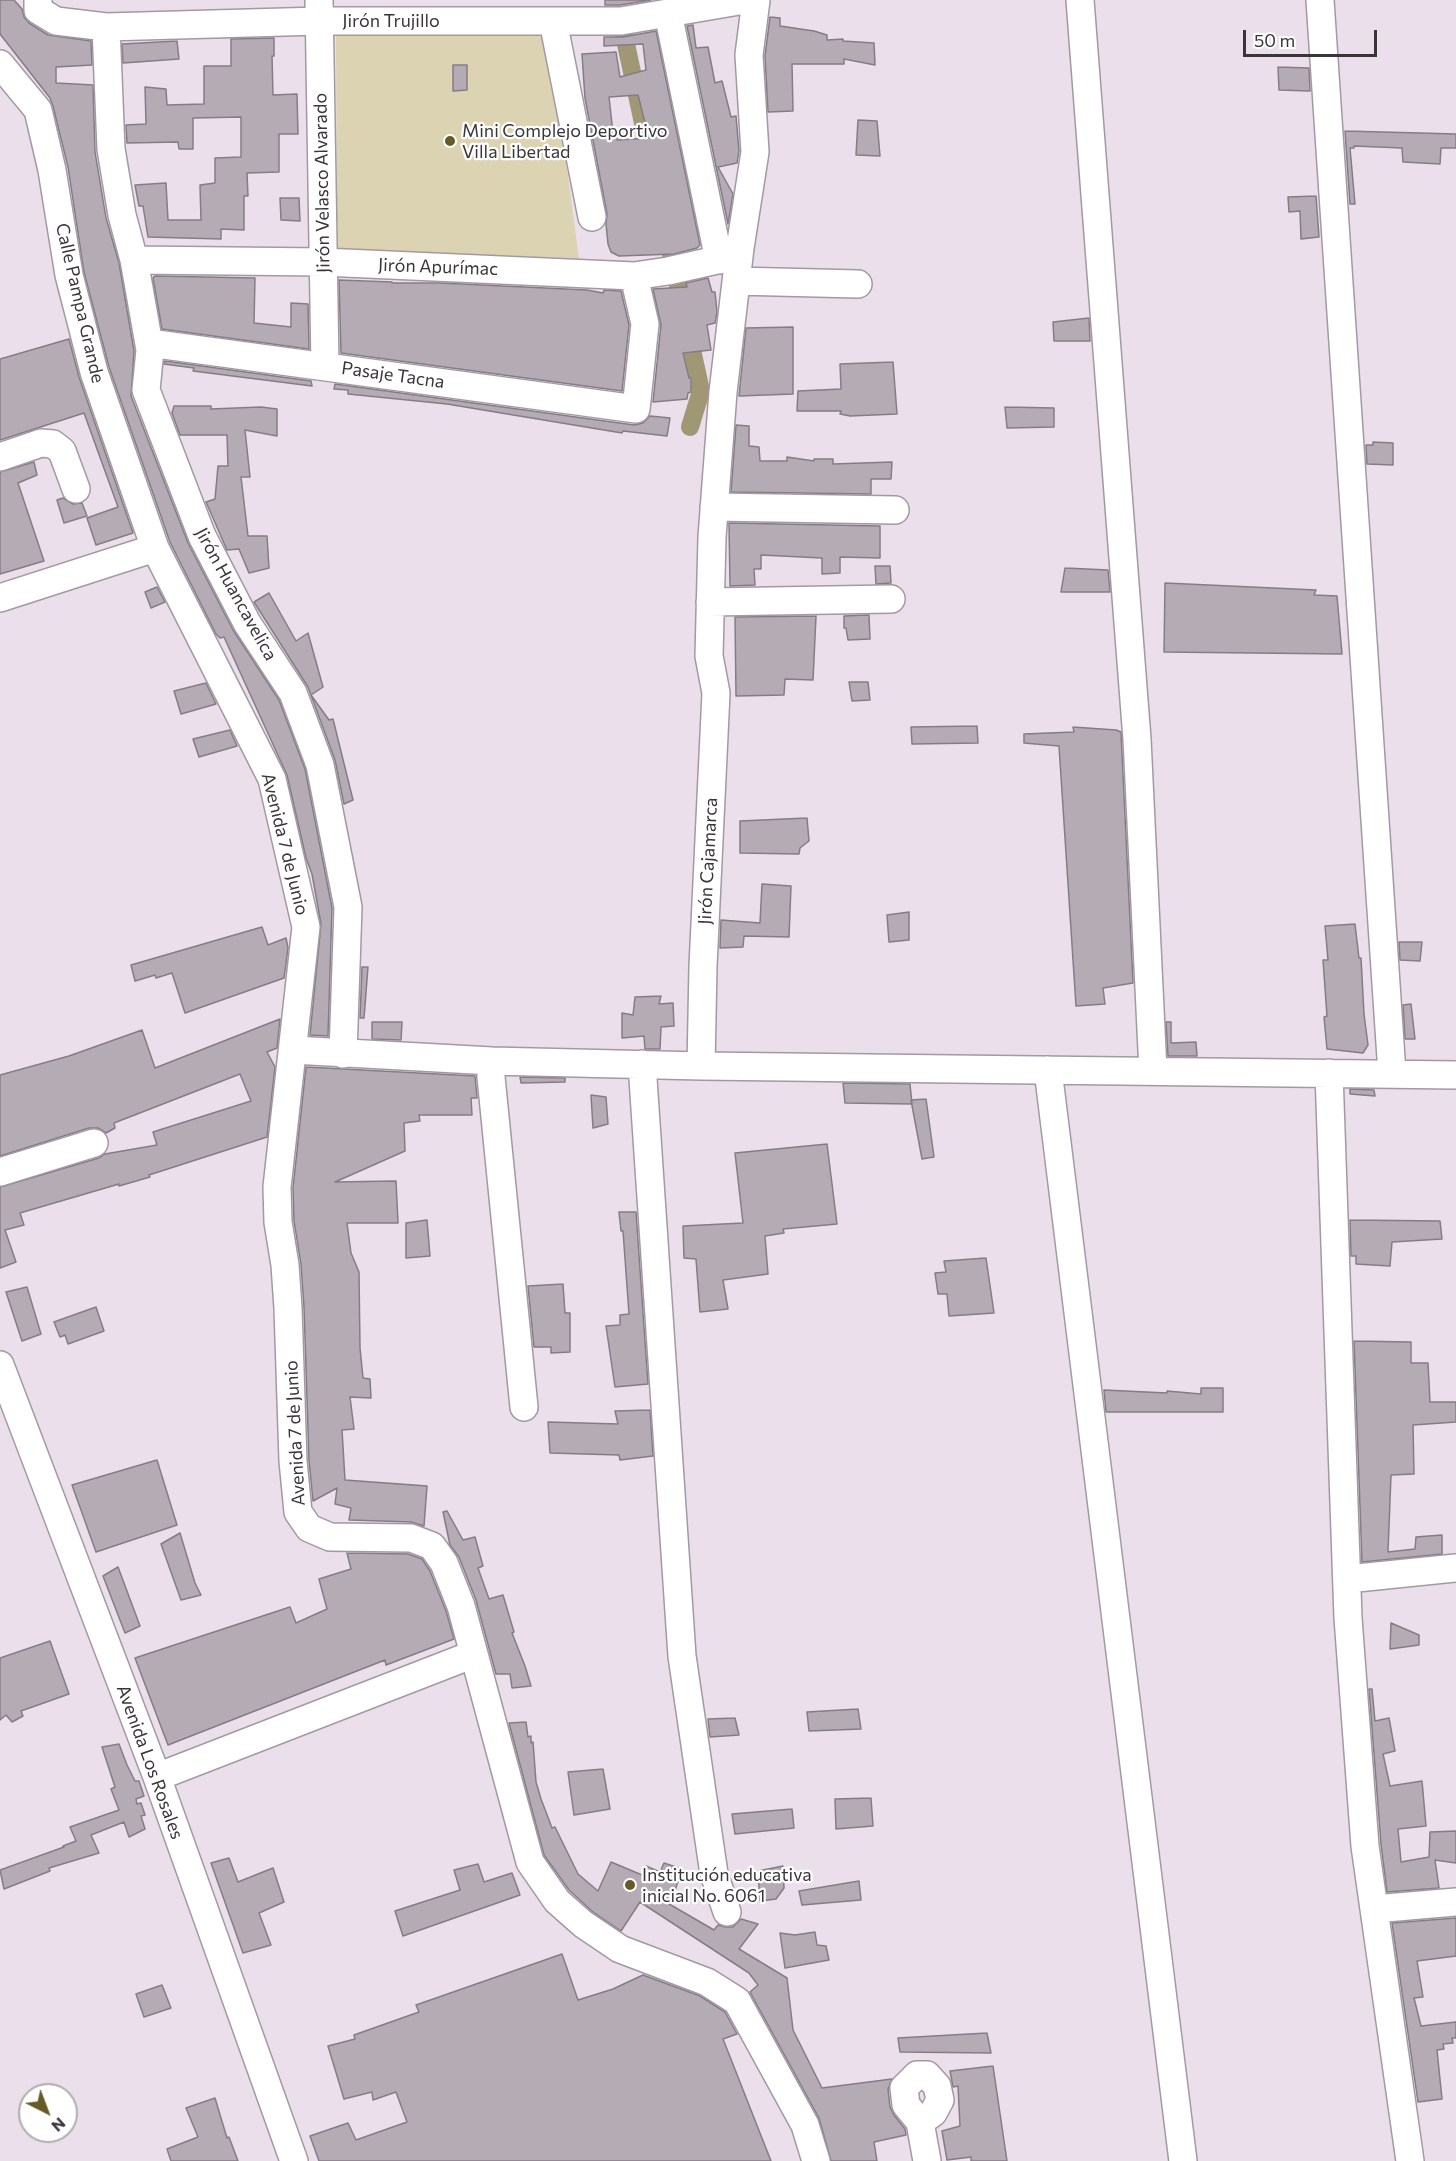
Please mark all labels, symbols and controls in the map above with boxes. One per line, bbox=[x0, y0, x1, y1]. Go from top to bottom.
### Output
street label: Jirón Trujillo bbox=[342, 10, 440, 32]
scale bar bbox=[1246, 18, 1380, 56]
text: 50 m bbox=[1254, 29, 1295, 51]
street label: Jirón Velasco Alvarado bbox=[310, 93, 334, 273]
place label: Mini Complejo Deportivo Villa Libertad bbox=[462, 120, 668, 162]
marker: Mini Complejo Deportivo Villa Libertad bbox=[443, 134, 457, 148]
street label: Calle Pampa Grande bbox=[51, 221, 109, 385]
street label: Jirón Apurímac bbox=[378, 254, 498, 280]
street label: Pasaje Tacna bbox=[340, 357, 446, 393]
street label: Jirón Huancavelica bbox=[191, 524, 281, 664]
street label: Avenida 7 de Junio bbox=[257, 771, 313, 917]
street label: Jirón Cajamarca bbox=[694, 797, 722, 925]
street label: Avenida 7 de Junio bbox=[280, 1360, 310, 1506]
street label: Avenida Los Rosales bbox=[112, 1682, 188, 1842]
place label: Institución educativa inicial No. 6061 bbox=[642, 1864, 812, 1906]
marker: Institución educativa inicial No. 6061 bbox=[623, 1878, 637, 1892]
north arrow bbox=[18, 2083, 78, 2143]
text: N bbox=[48, 2114, 70, 2136]

